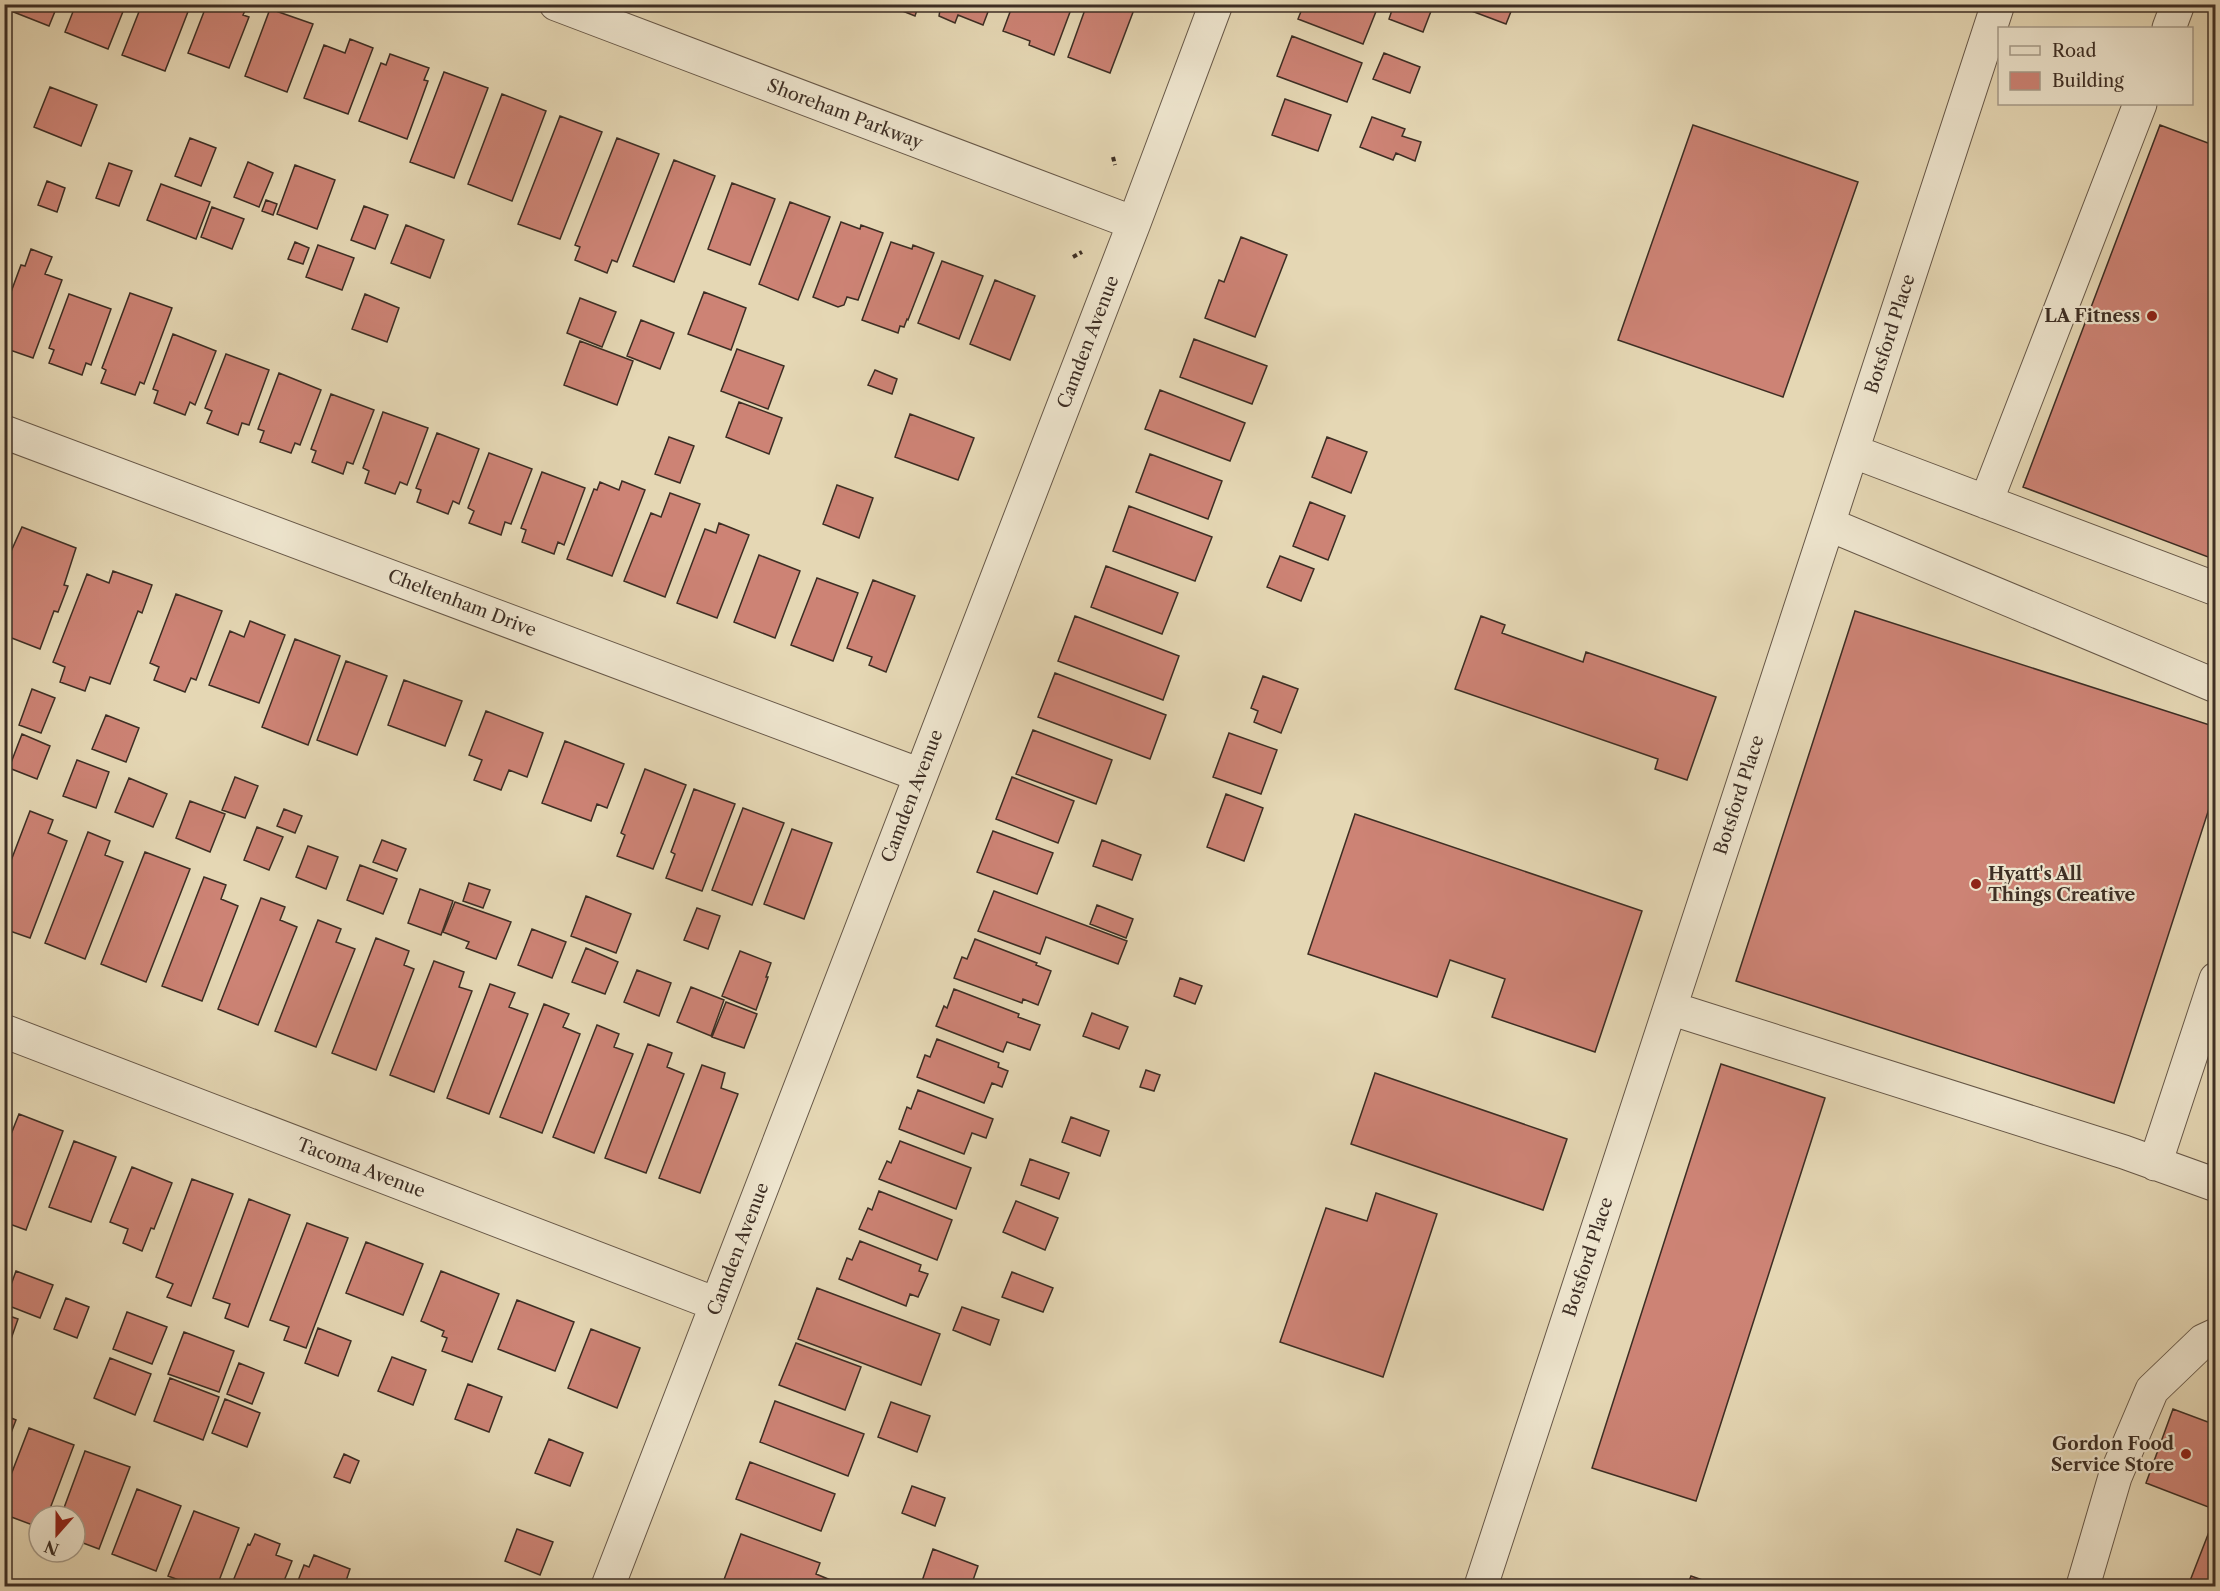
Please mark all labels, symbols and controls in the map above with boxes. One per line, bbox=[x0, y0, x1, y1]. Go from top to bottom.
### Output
legend bbox=[1998, 27, 2193, 105]
text: Road bbox=[2052, 40, 2097, 62]
text: Building bbox=[2052, 70, 2124, 92]
street label: Shoreham Parkway bbox=[764, 74, 927, 154]
street label: Botsford Place bbox=[1860, 271, 1920, 397]
street label: Camden Avenue bbox=[1053, 272, 1123, 412]
place label: LA Fitness bbox=[2044, 305, 2140, 327]
marker: LA Fitness bbox=[2145, 309, 2159, 323]
street label: Cheltenham Drive bbox=[385, 565, 539, 641]
street label: Camden Avenue bbox=[877, 726, 947, 866]
street label: Botsford Place bbox=[1709, 732, 1769, 858]
place label: Hyatt's All Things Creative bbox=[1988, 863, 2136, 906]
marker: Hyatt's All Things Creative bbox=[1969, 877, 1983, 891]
street label: Tacoma Avenue bbox=[294, 1133, 428, 1203]
street label: Camden Avenue bbox=[703, 1179, 773, 1319]
street label: Botsford Place bbox=[1558, 1194, 1618, 1320]
place label: Gordon Food Service Store bbox=[2051, 1433, 2174, 1476]
marker: Gordon Food Service Store bbox=[2179, 1447, 2193, 1461]
north arrow bbox=[27, 1504, 87, 1564]
text: N bbox=[41, 1536, 62, 1560]

